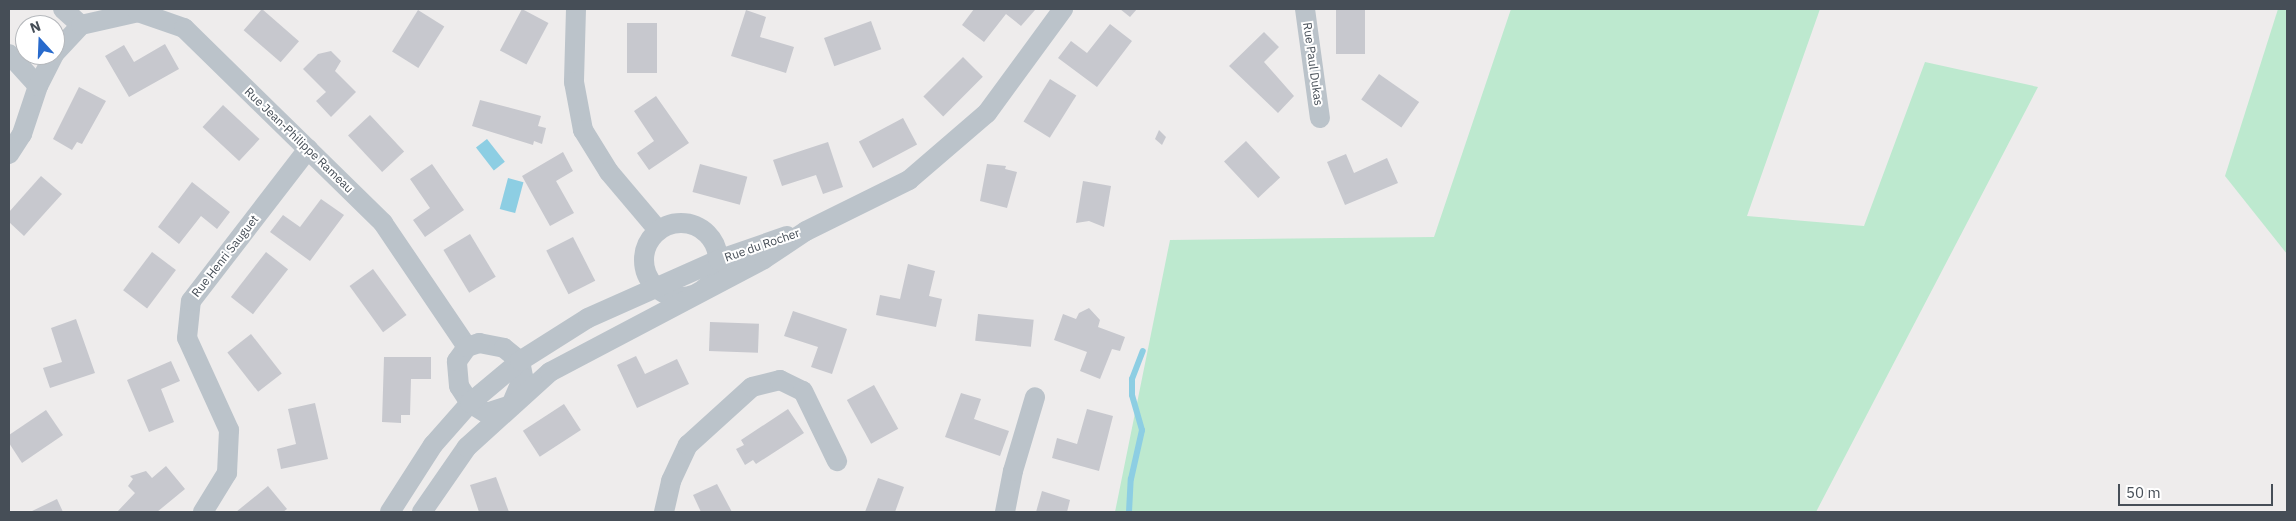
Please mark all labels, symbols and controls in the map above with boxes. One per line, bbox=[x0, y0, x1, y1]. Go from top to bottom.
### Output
north arrow bbox=[15, 15, 65, 65]
text: N bbox=[27, 17, 43, 37]
street label: Rue Paul Dukas bbox=[1300, 22, 1326, 106]
street label: Rue Jean-Philippe Rameau bbox=[242, 84, 356, 196]
street label: Rue Henri Sauguet bbox=[189, 212, 261, 300]
street label: Rue du Rocher bbox=[723, 225, 801, 265]
scale bar bbox=[2121, 474, 2276, 506]
text: 50 m bbox=[2126, 483, 2161, 502]

